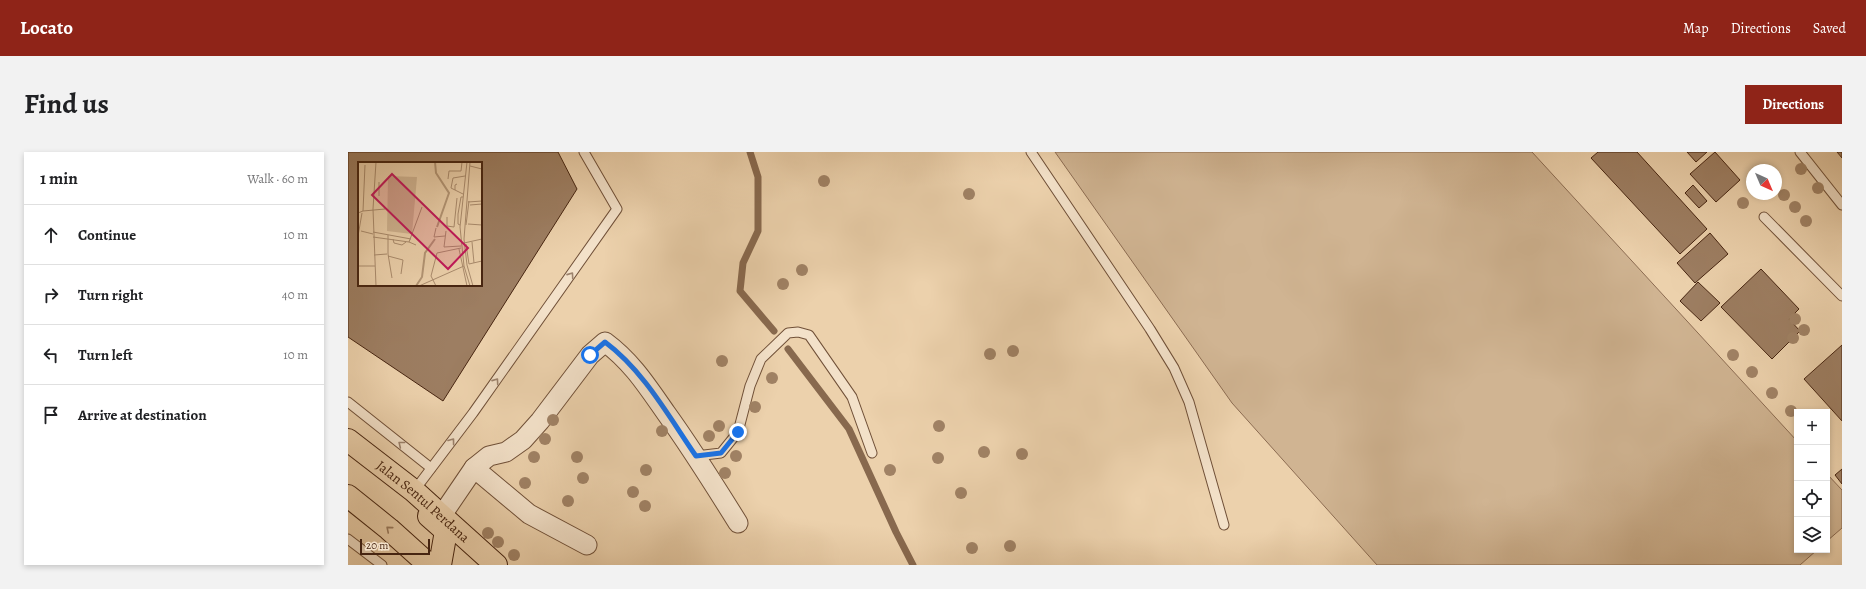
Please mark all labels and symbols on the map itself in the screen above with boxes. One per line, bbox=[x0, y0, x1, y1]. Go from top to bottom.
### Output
inset map bbox=[358, 162, 482, 286]
north arrow bbox=[1746, 164, 1782, 200]
one-way arrow bbox=[566, 272, 573, 279]
route start bbox=[581, 346, 599, 364]
one-way arrow bbox=[491, 378, 499, 385]
route end bbox=[729, 423, 747, 441]
one-way arrow bbox=[447, 438, 454, 445]
one-way arrow bbox=[398, 442, 405, 449]
street label: Jalan Sentul Perdana bbox=[372, 456, 474, 547]
one-way arrow bbox=[386, 526, 393, 533]
scale bar bbox=[360, 537, 430, 556]

